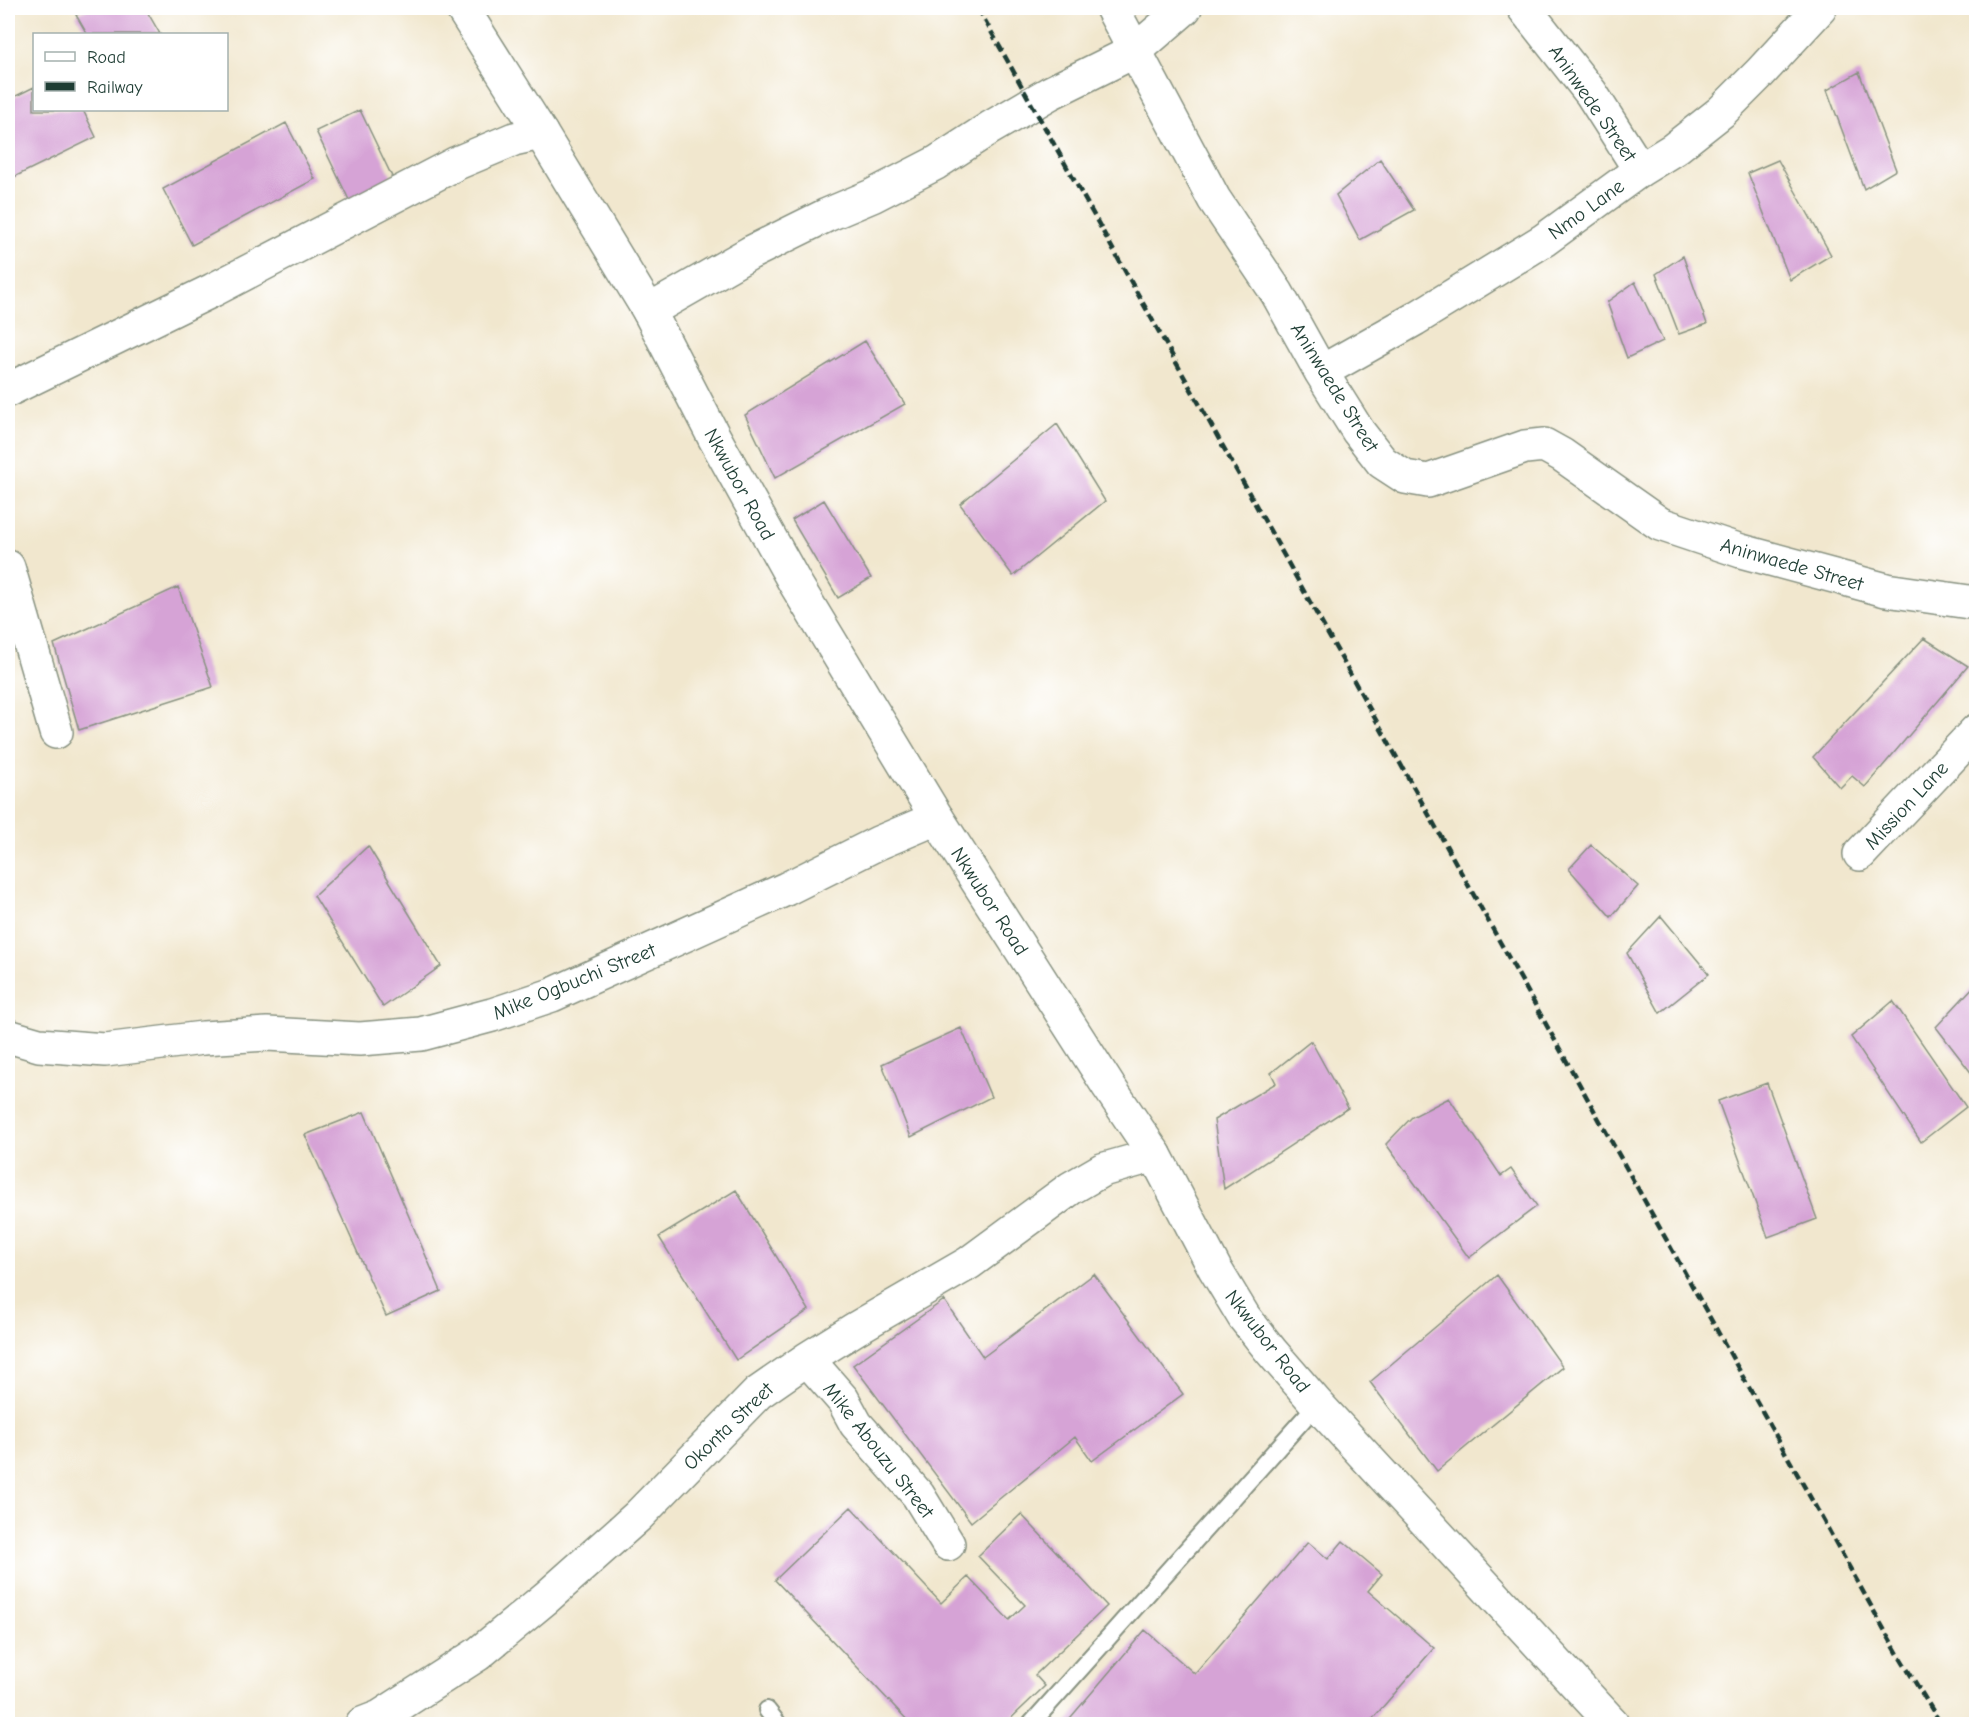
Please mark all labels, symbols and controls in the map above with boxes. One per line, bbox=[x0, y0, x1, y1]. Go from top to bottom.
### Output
legend bbox=[33, 33, 228, 111]
street label: Aninwede Street bbox=[1544, 40, 1642, 167]
text: Road bbox=[87, 47, 126, 68]
text: Railway bbox=[87, 77, 144, 98]
street label: Nmo Lane bbox=[1544, 174, 1629, 245]
street label: Aninwaede Street bbox=[1286, 319, 1384, 457]
street label: Nkwubor Road bbox=[699, 424, 780, 544]
street label: Aninwaede Street bbox=[1718, 533, 1867, 596]
street label: Mission Lane bbox=[1860, 757, 1953, 854]
street label: Nkwubor Road bbox=[946, 843, 1033, 960]
street label: Mike Ogbuchi Street bbox=[490, 938, 660, 1025]
street label: Nkwubor Road bbox=[1220, 1285, 1315, 1397]
street label: Okonta Street bbox=[679, 1377, 779, 1475]
street label: Mike Abouzu Street bbox=[818, 1378, 940, 1524]

